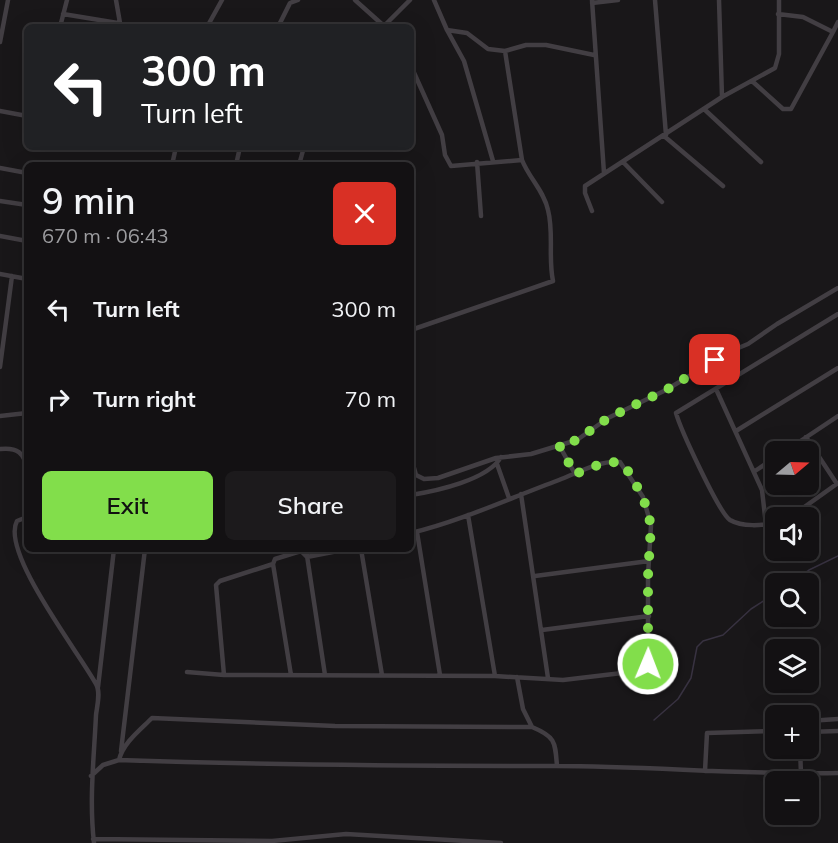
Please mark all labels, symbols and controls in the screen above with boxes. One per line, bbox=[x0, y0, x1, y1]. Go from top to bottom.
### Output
text: 300 m bbox=[141, 44, 266, 97]
icon: left bbox=[42, 48, 120, 126]
text: Turn left bbox=[141, 96, 243, 130]
text: 9 min bbox=[42, 178, 136, 223]
button: close bbox=[333, 182, 396, 245]
text: 670 m · 06:43 bbox=[42, 223, 168, 248]
icon: left bbox=[42, 293, 75, 326]
text: Turn left bbox=[93, 295, 180, 323]
text: 300 m bbox=[331, 295, 396, 323]
pin bbox=[689, 334, 740, 385]
icon: arrive bbox=[698, 343, 731, 376]
icon: right bbox=[42, 383, 75, 416]
text: Turn right bbox=[93, 385, 196, 413]
text: 70 m bbox=[345, 385, 396, 413]
north arrow bbox=[765, 441, 819, 495]
map controls bbox=[765, 441, 819, 825]
button: Exit bbox=[42, 471, 213, 540]
button: Share bbox=[225, 471, 396, 540]
button: sound bbox=[765, 507, 819, 561]
button: search bbox=[765, 573, 819, 627]
position arrow bbox=[616, 632, 680, 696]
button: layers bbox=[765, 639, 819, 693]
button: + bbox=[765, 705, 819, 759]
button: − bbox=[765, 771, 819, 825]

